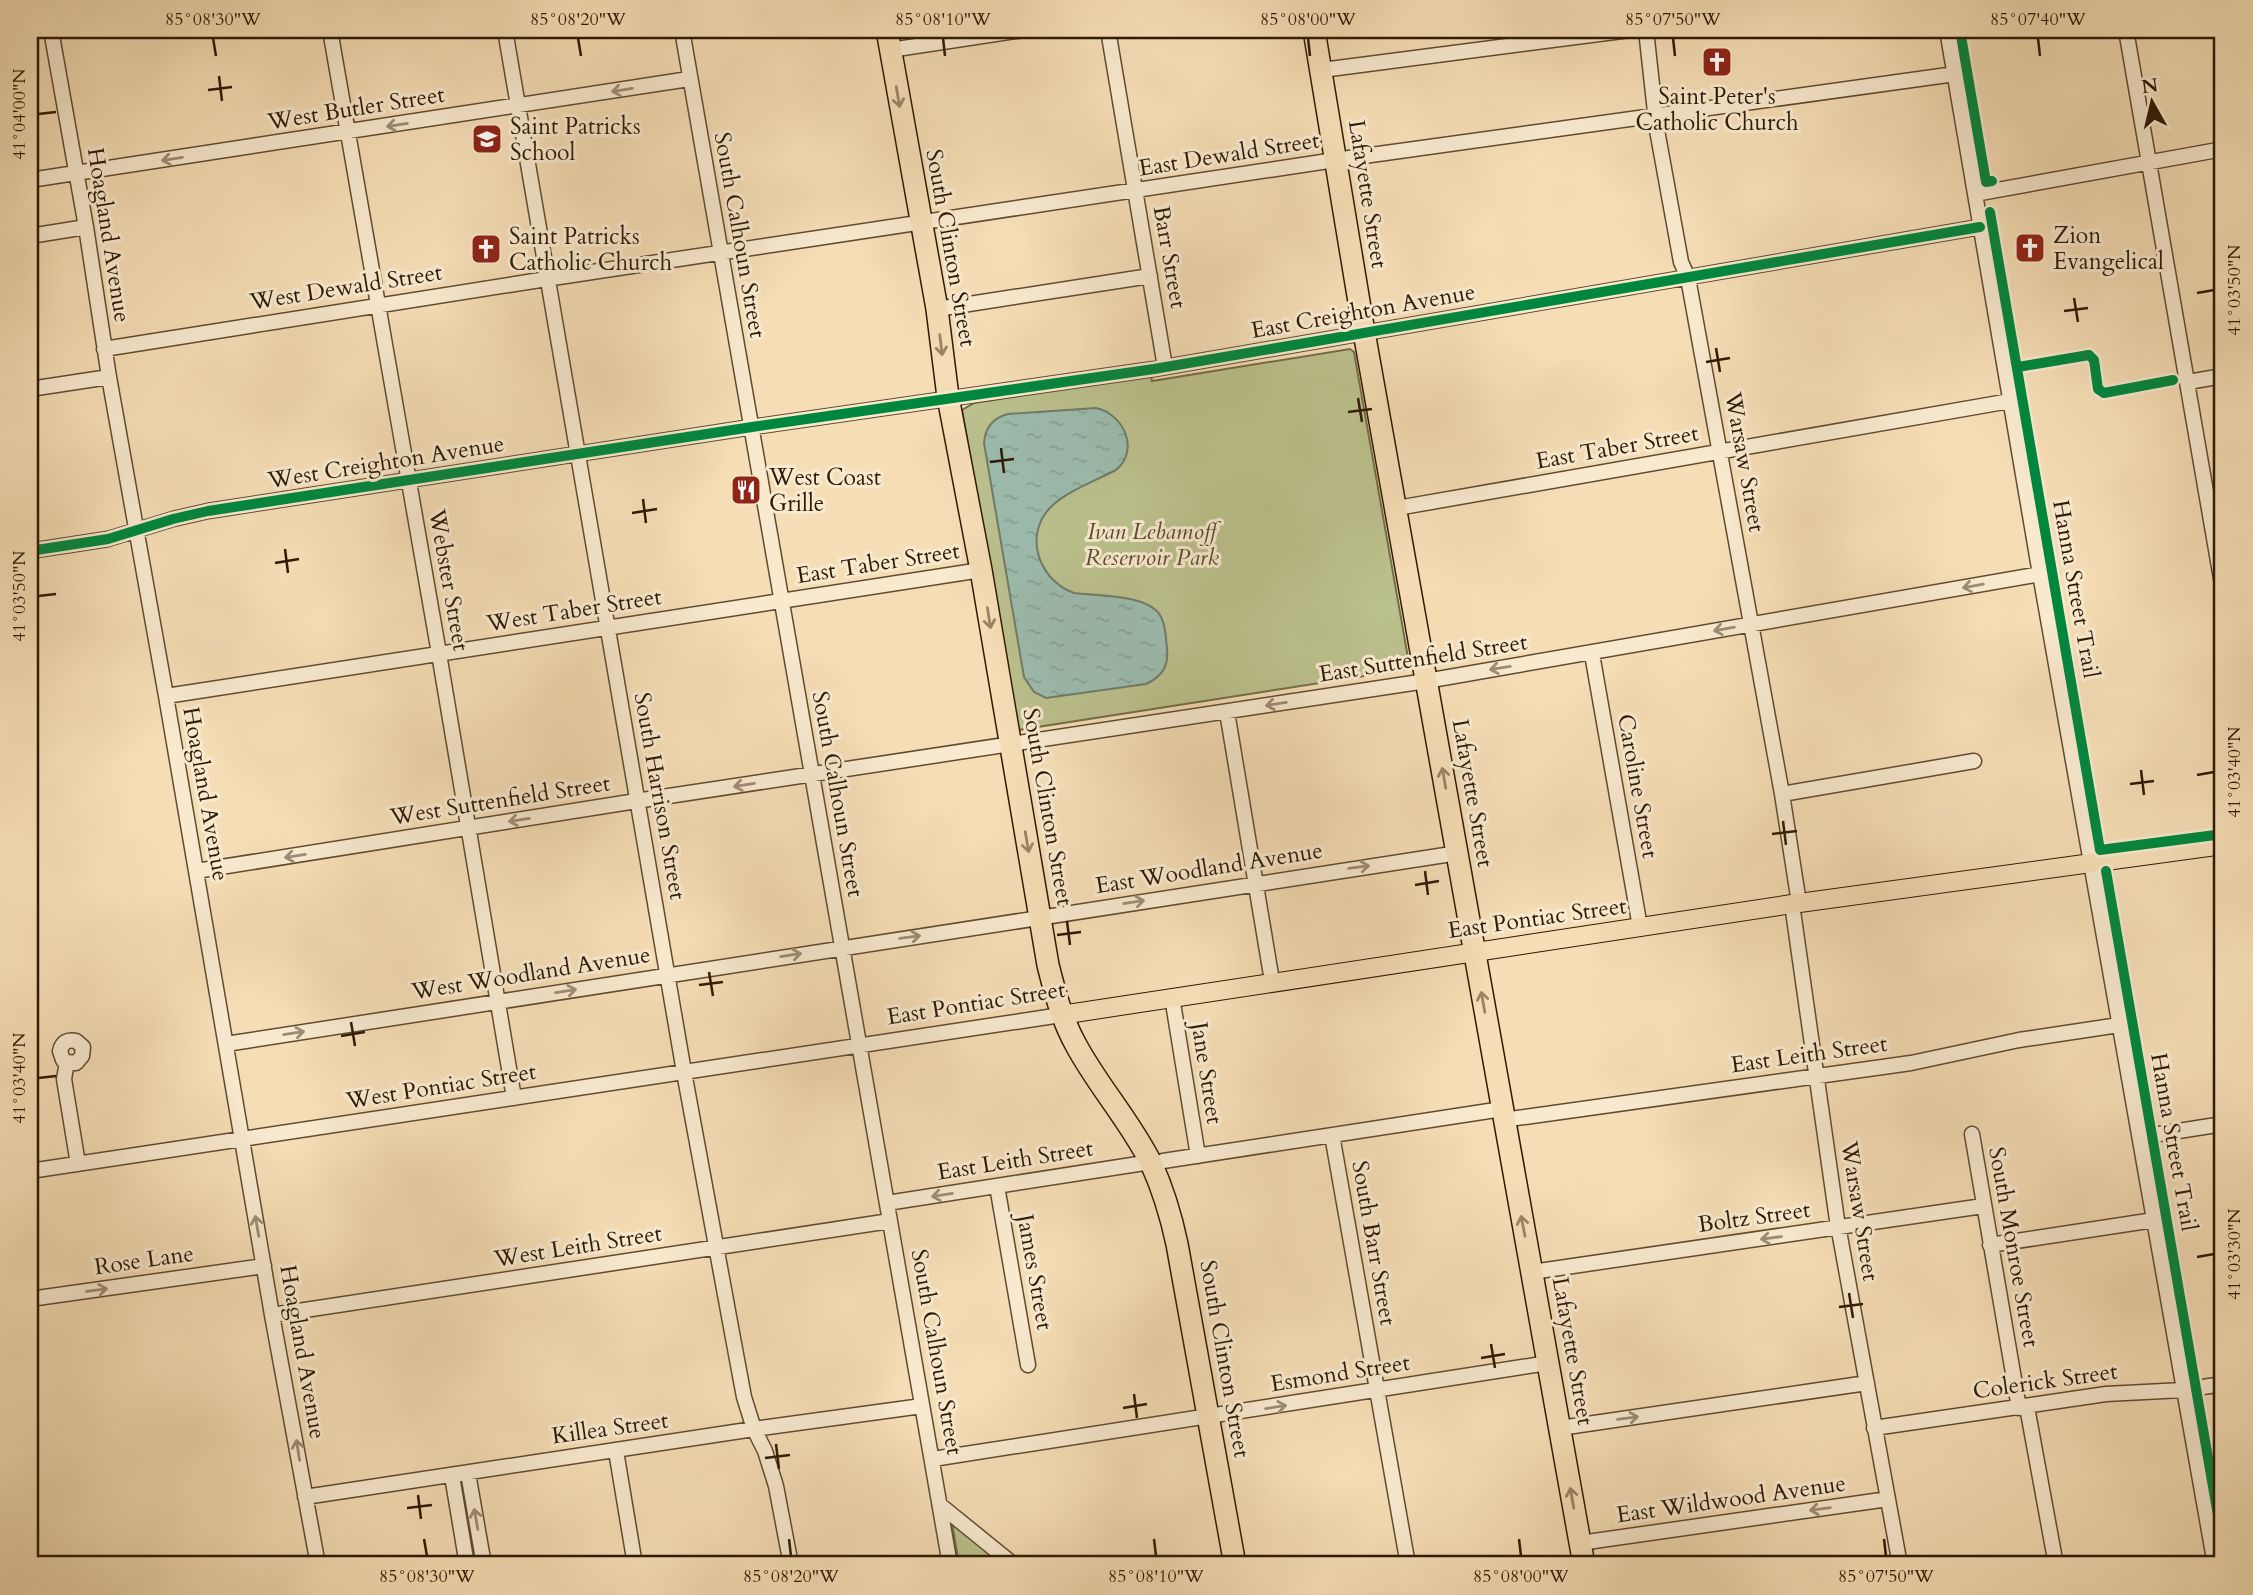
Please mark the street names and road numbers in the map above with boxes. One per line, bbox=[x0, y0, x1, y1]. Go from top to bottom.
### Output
street label: West Butler Street bbox=[264, 79, 447, 137]
street label: Lafayette Street bbox=[1341, 118, 1395, 270]
street label: East Dewald Street bbox=[1137, 124, 1321, 184]
street label: South Calhoun Street bbox=[707, 130, 773, 340]
street label: Hoagland Avenue bbox=[80, 145, 138, 325]
street label: South Clinton Street bbox=[918, 147, 984, 349]
street label: Barr Street bbox=[1146, 203, 1194, 311]
street label: West Dewald Street bbox=[247, 257, 444, 318]
street label: East Creighton Avenue bbox=[1248, 276, 1478, 346]
street label: Warsaw Street bbox=[1717, 389, 1773, 534]
street label: East Taber Street bbox=[1533, 417, 1701, 477]
street label: West Creighton Avenue bbox=[265, 428, 506, 496]
street label: Hanna Street Trail bbox=[2045, 497, 2107, 681]
street label: Webster Street bbox=[421, 506, 477, 653]
street label: East Taber Street bbox=[794, 535, 962, 591]
street label: West Taber Street bbox=[483, 581, 664, 639]
street label: East Suttenfield Street bbox=[1317, 626, 1529, 690]
street label: South Calhoun Street bbox=[805, 689, 871, 899]
street label: South Harrison Street bbox=[627, 690, 693, 902]
street label: Hoagland Avenue bbox=[175, 704, 237, 884]
street label: South Clinton Street bbox=[1015, 706, 1081, 908]
street label: Caroline Street bbox=[1610, 712, 1666, 860]
street label: Lafayette Street bbox=[1445, 717, 1501, 869]
street label: West Suttenfield Street bbox=[387, 767, 612, 833]
street label: East Woodland Avenue bbox=[1093, 835, 1325, 901]
street label: East Pontiac Street bbox=[1446, 890, 1628, 946]
street label: West Woodland Avenue bbox=[408, 939, 653, 1007]
street label: East Pontiac Street bbox=[885, 974, 1067, 1032]
street label: Jane Street bbox=[1183, 1017, 1230, 1126]
street label: East Leith Street bbox=[1729, 1028, 1889, 1080]
street label: Hanna Street Trail bbox=[2143, 1050, 2205, 1234]
street label: West Pontiac Street bbox=[343, 1056, 538, 1116]
street label: East Leith Street bbox=[935, 1132, 1095, 1188]
street label: Warsaw Street bbox=[1833, 1138, 1886, 1283]
street label: South Monroe Street bbox=[1981, 1145, 2047, 1349]
street label: South Barr Street bbox=[1344, 1158, 1404, 1328]
street label: Boltz Street bbox=[1696, 1194, 1812, 1240]
street label: James Street bbox=[1009, 1209, 1060, 1332]
street label: West Leith Street bbox=[491, 1217, 664, 1275]
street label: Rose Lane bbox=[92, 1238, 196, 1282]
street label: South Calhoun Street bbox=[904, 1247, 970, 1457]
street label: South Clinton Street bbox=[1192, 1258, 1258, 1460]
street label: Hoagland Avenue bbox=[272, 1262, 334, 1442]
street label: Lafayette Street bbox=[1545, 1275, 1601, 1427]
street label: Esmond Street bbox=[1268, 1347, 1412, 1399]
street label: Colerick Street bbox=[1971, 1356, 2119, 1406]
street label: Killea Street bbox=[550, 1404, 670, 1452]
street label: East Wildwood Avenue bbox=[1614, 1468, 1848, 1530]

